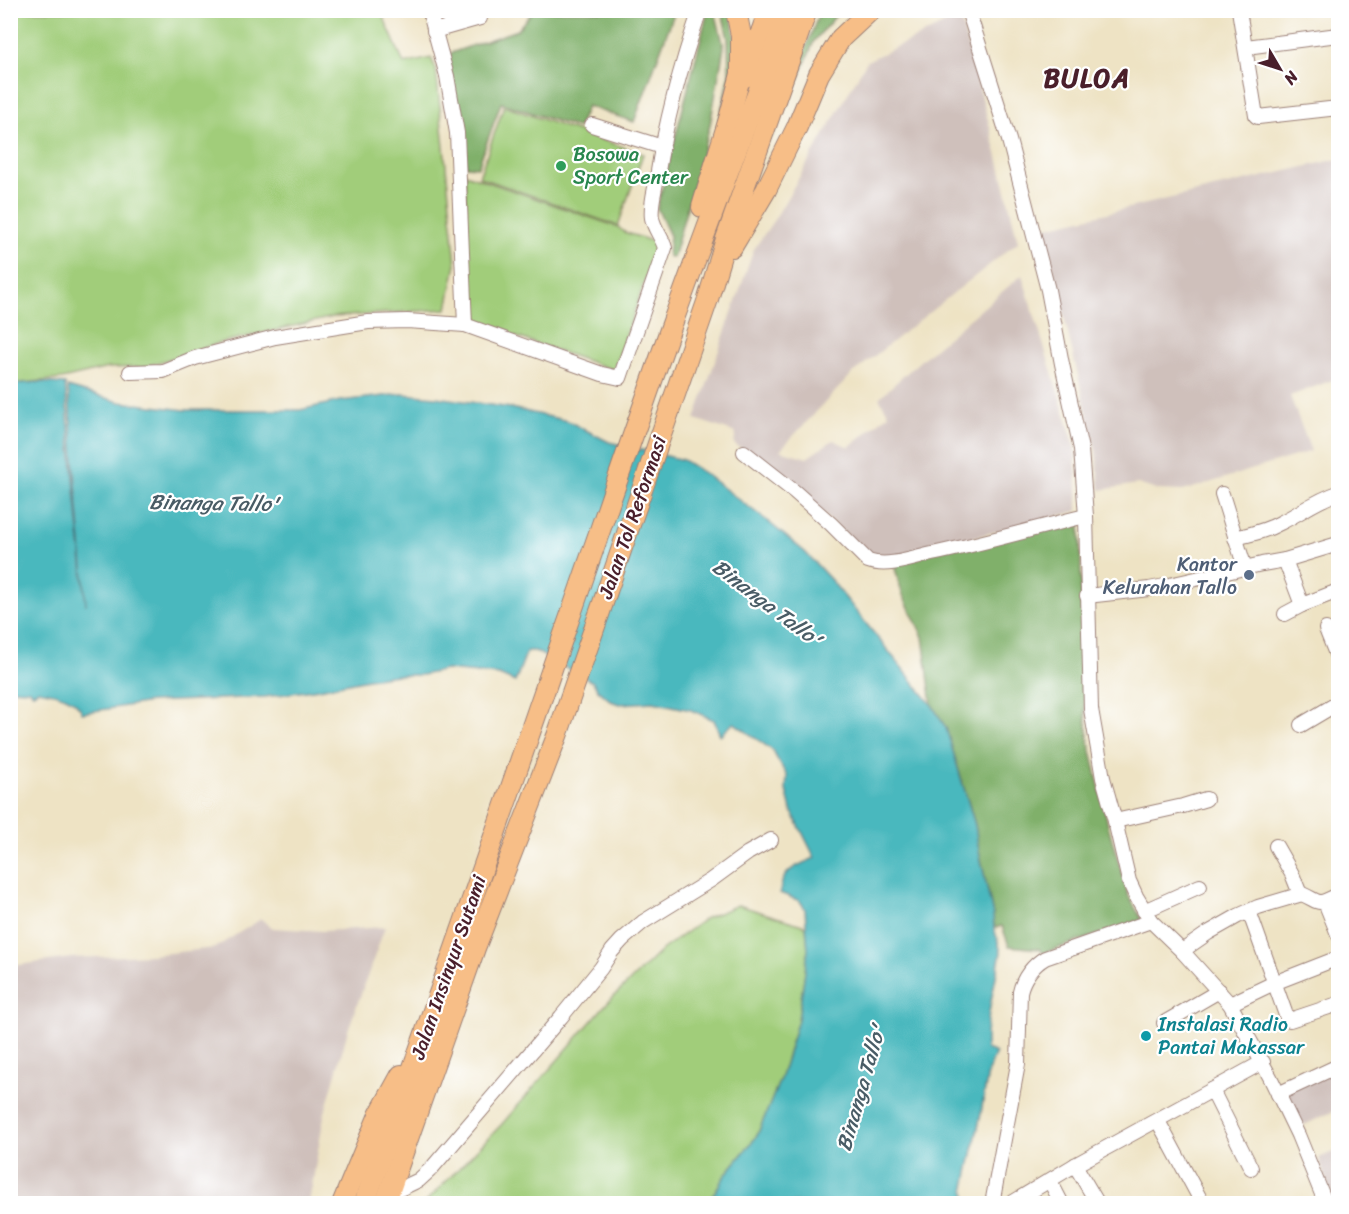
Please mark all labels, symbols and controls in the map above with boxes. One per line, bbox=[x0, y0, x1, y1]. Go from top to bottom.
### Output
north arrow bbox=[1250, 39, 1310, 99]
district label: BULOA bbox=[1043, 55, 1131, 101]
text: N bbox=[1276, 64, 1307, 92]
place label: Bosowa Sport Center bbox=[573, 137, 689, 195]
marker: Bosowa Sport Center bbox=[554, 159, 568, 173]
street label: Jalan Tol Reformasi bbox=[588, 430, 677, 604]
water label: Binanga Tallo' bbox=[149, 483, 282, 523]
place label: Kantor Kelurahan Tallo bbox=[1103, 547, 1238, 605]
water label: Binanga Tallo' bbox=[704, 549, 833, 659]
marker: Kantor Kelurahan Tallo bbox=[1242, 568, 1256, 582]
street label: Jalan Insinyur Sutami bbox=[400, 869, 497, 1065]
place label: Instalasi Radio Pantai Makassar bbox=[1157, 1007, 1305, 1065]
water label: Binanga Tallo' bbox=[825, 1017, 898, 1156]
marker: Instalasi Radio Pantai Makassar bbox=[1139, 1029, 1153, 1043]

